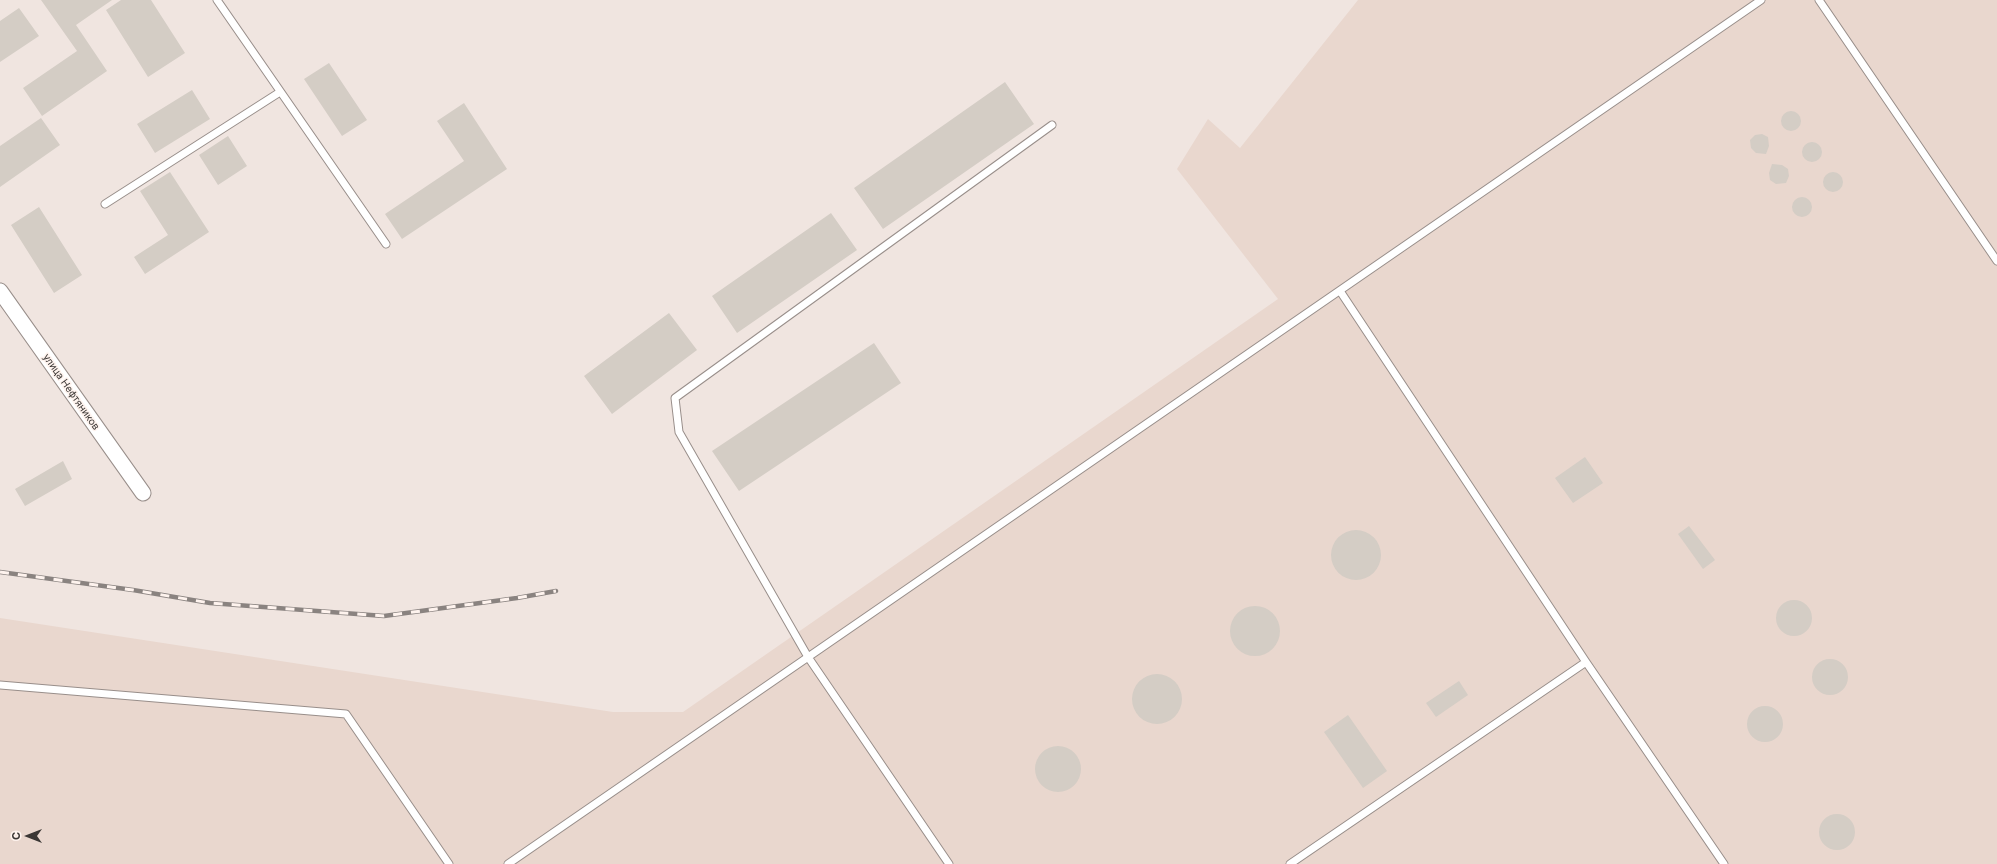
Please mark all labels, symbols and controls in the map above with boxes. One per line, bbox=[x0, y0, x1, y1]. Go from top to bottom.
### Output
street label: улица Нефтяников bbox=[40, 352, 102, 432]
north arrow bbox=[8, 816, 48, 856]
text: С bbox=[9, 832, 23, 840]

